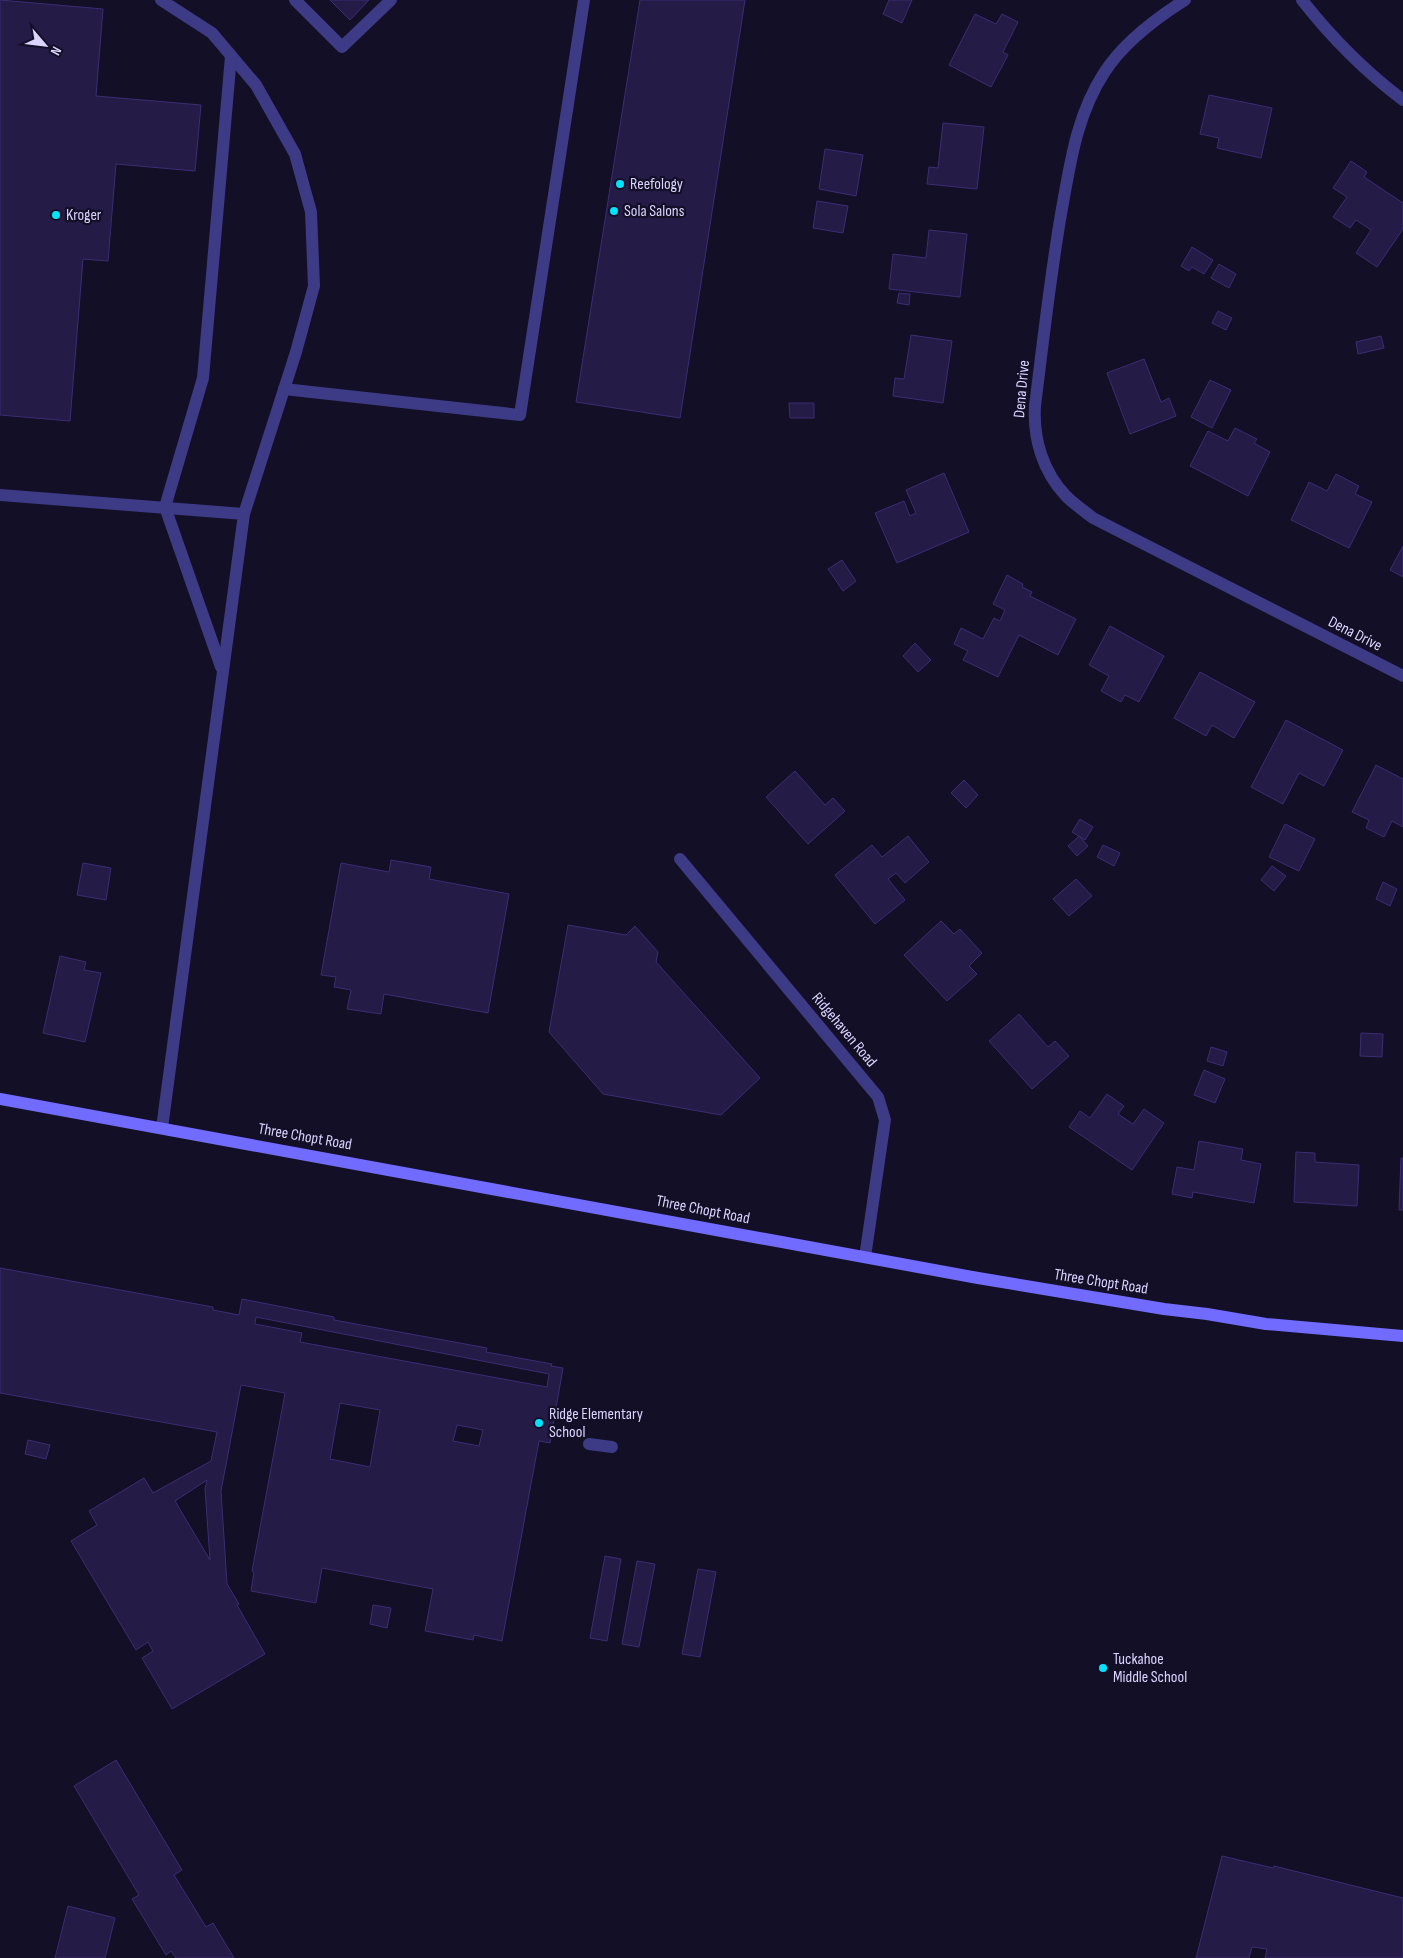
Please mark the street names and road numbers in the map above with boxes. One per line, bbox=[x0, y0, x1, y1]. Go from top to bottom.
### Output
street label: Dena Drive bbox=[1010, 359, 1034, 419]
street label: Dena Drive bbox=[1325, 612, 1385, 656]
street label: Ridgehaven Road bbox=[807, 989, 881, 1071]
street label: Three Chopt Road bbox=[257, 1119, 353, 1155]
street label: Three Chopt Road bbox=[655, 1192, 751, 1228]
street label: Three Chopt Road bbox=[1053, 1265, 1149, 1299]

